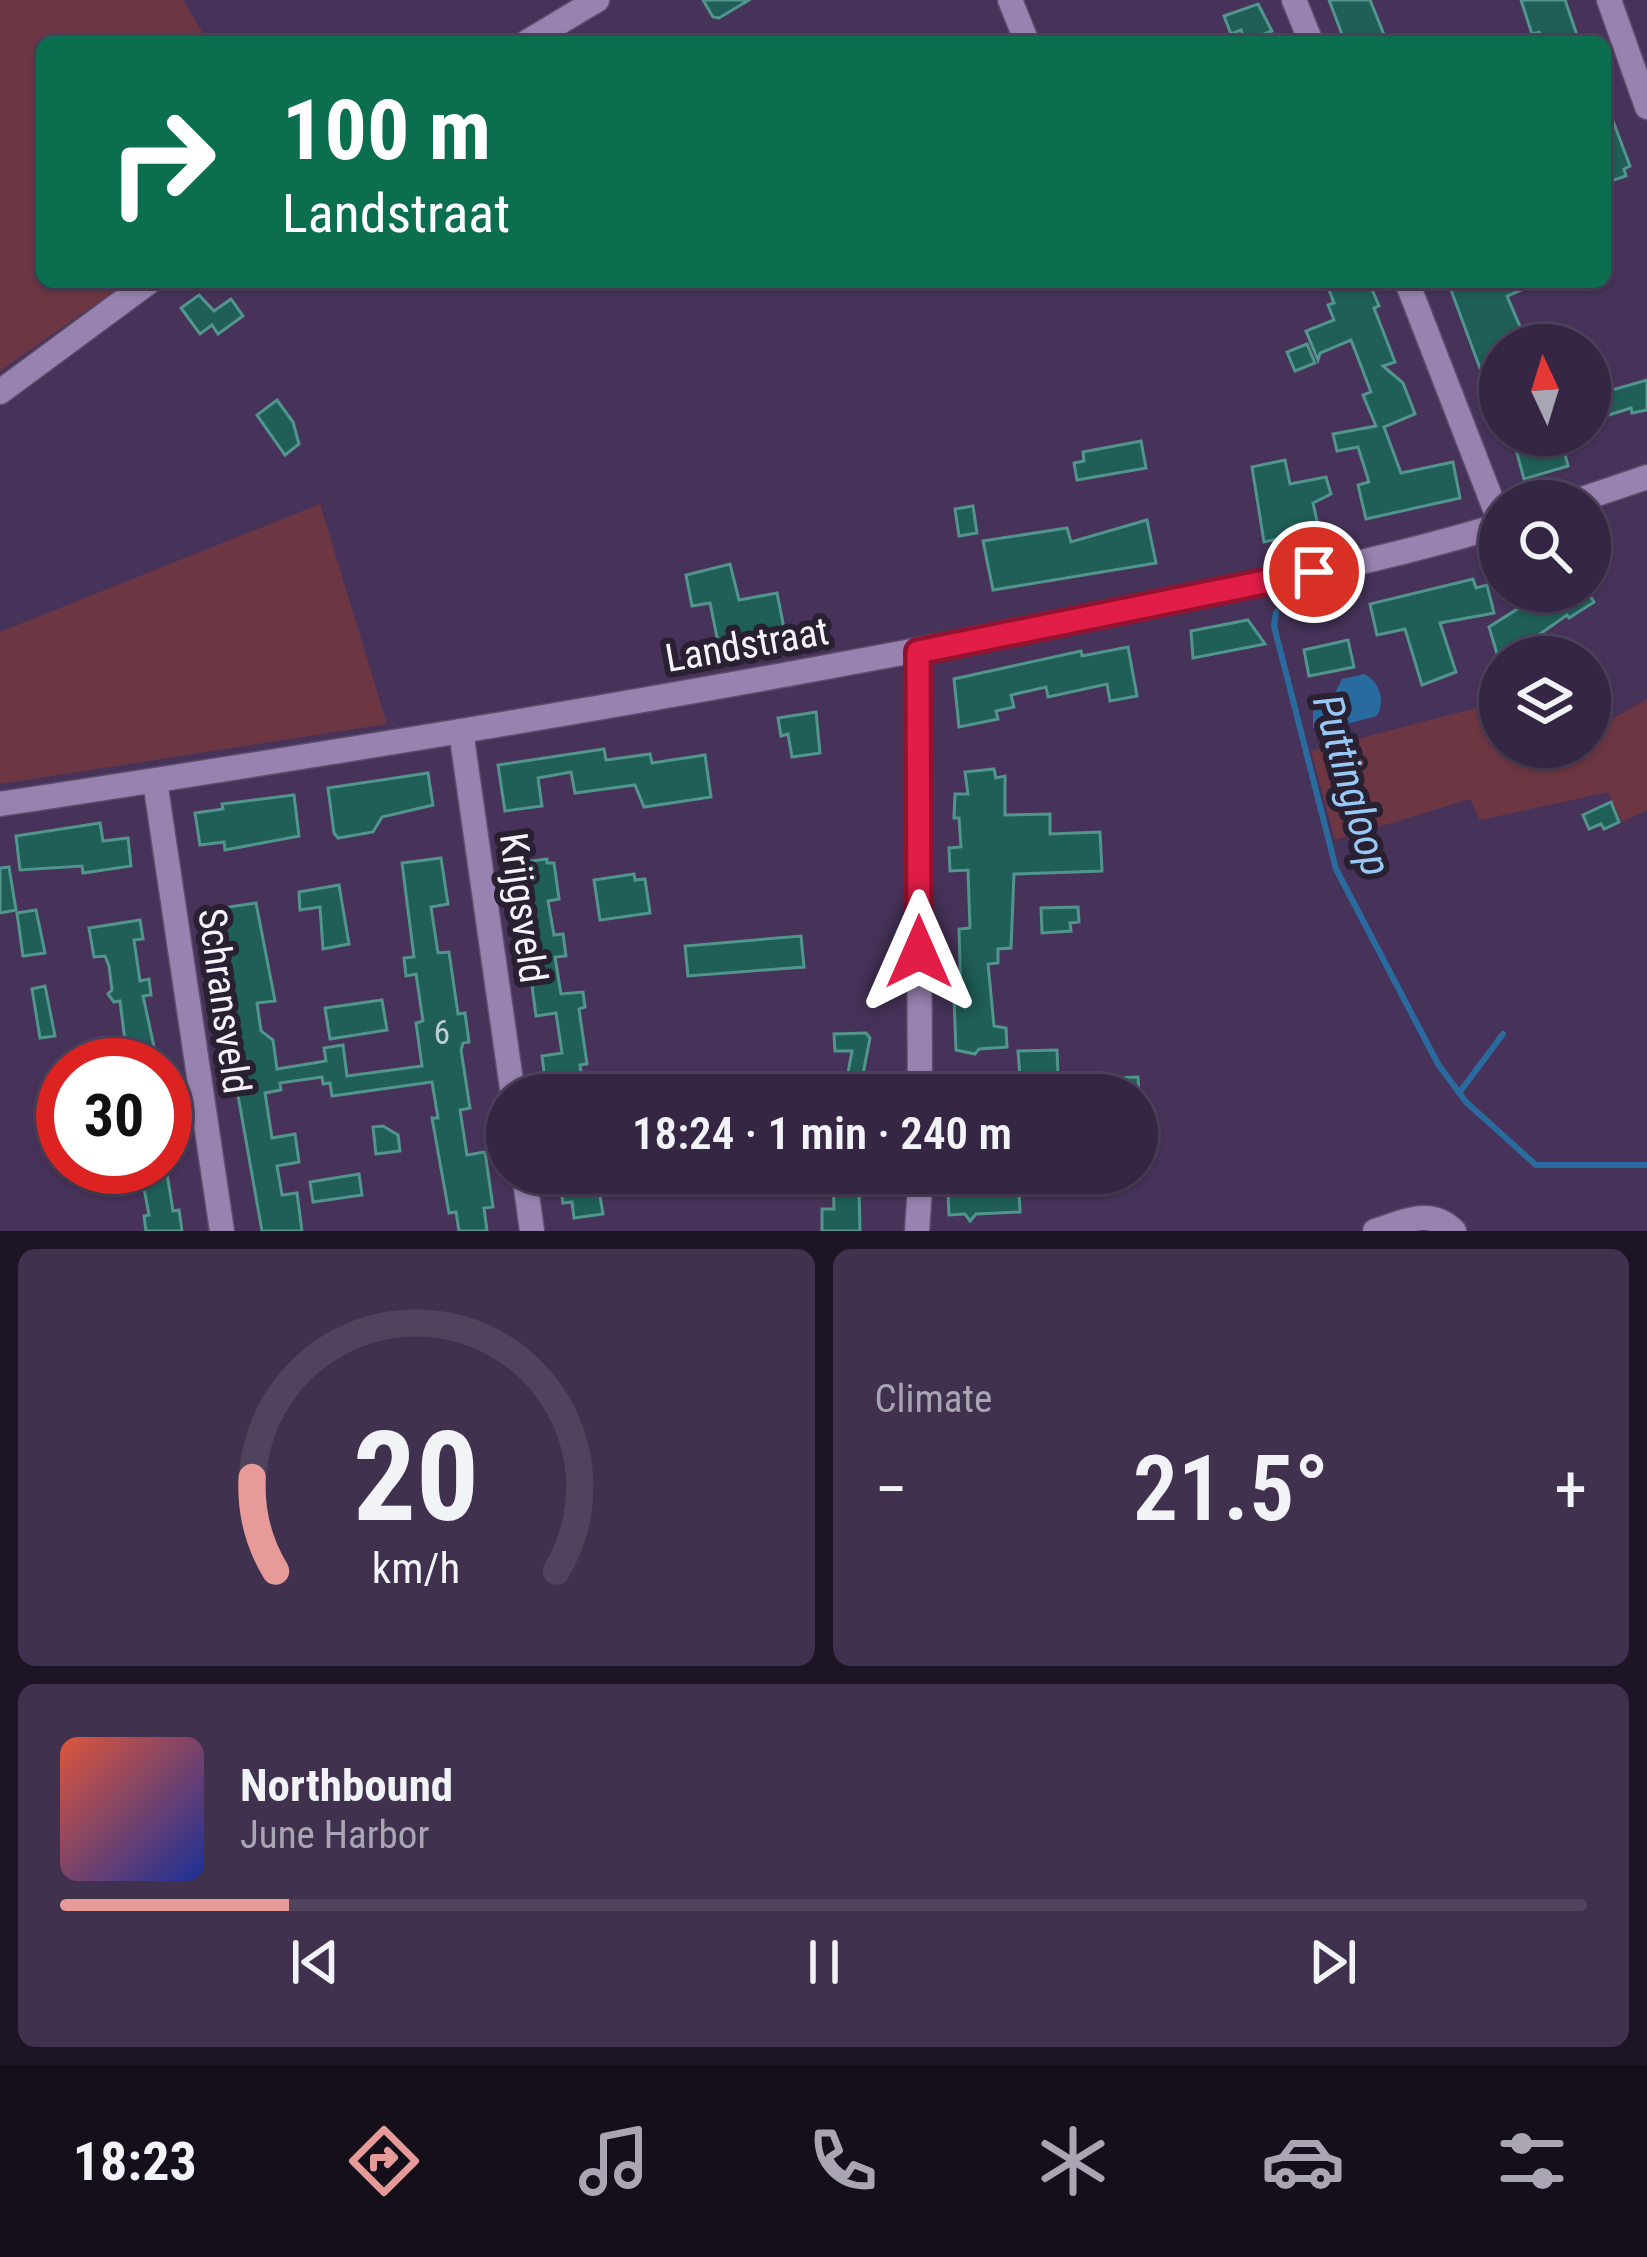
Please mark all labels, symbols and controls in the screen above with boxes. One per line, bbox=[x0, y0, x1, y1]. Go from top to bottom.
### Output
text: 100 m bbox=[282, 81, 491, 180]
icon: right bbox=[84, 84, 240, 240]
text: Landstraat bbox=[282, 182, 510, 245]
north arrow bbox=[1479, 324, 1611, 456]
map controls bbox=[1479, 324, 1611, 768]
button: search bbox=[1479, 480, 1611, 612]
pin bbox=[1263, 521, 1365, 623]
icon: arrive bbox=[1281, 539, 1347, 605]
street label: Landstraat bbox=[662, 608, 832, 682]
button: layers bbox=[1479, 636, 1611, 768]
water label: Puttingloop bbox=[1303, 689, 1401, 881]
street label: Krijgsveld bbox=[490, 830, 556, 986]
position arrow bbox=[856, 889, 982, 1015]
street label: Schransveld bbox=[188, 905, 260, 1097]
house number: 6 bbox=[434, 1013, 450, 1052]
speed limit sign: 30 bbox=[36, 1038, 192, 1194]
text: 18:24 · 1 min · 240 m bbox=[632, 1107, 1012, 1160]
text: Climate bbox=[875, 1376, 992, 1422]
text: 20 bbox=[353, 1404, 479, 1550]
text: 21.5° bbox=[1133, 1437, 1329, 1542]
text: − bbox=[875, 1451, 908, 1528]
text: + bbox=[1554, 1451, 1587, 1528]
text: km/h bbox=[372, 1542, 460, 1592]
text: Northbound bbox=[240, 1759, 453, 1812]
text: June Harbor bbox=[240, 1812, 429, 1858]
icon: previous bbox=[282, 1929, 348, 1995]
icon: pause bbox=[791, 1929, 857, 1995]
icon: next bbox=[1300, 1929, 1366, 1995]
icon: directions bbox=[342, 2119, 426, 2203]
icon: music bbox=[572, 2119, 656, 2203]
icon: phone bbox=[801, 2119, 885, 2203]
icon: climate bbox=[1031, 2119, 1115, 2203]
icon: car bbox=[1261, 2119, 1345, 2203]
icon: filters bbox=[1490, 2119, 1574, 2203]
text: 18:23 bbox=[73, 2130, 197, 2193]

